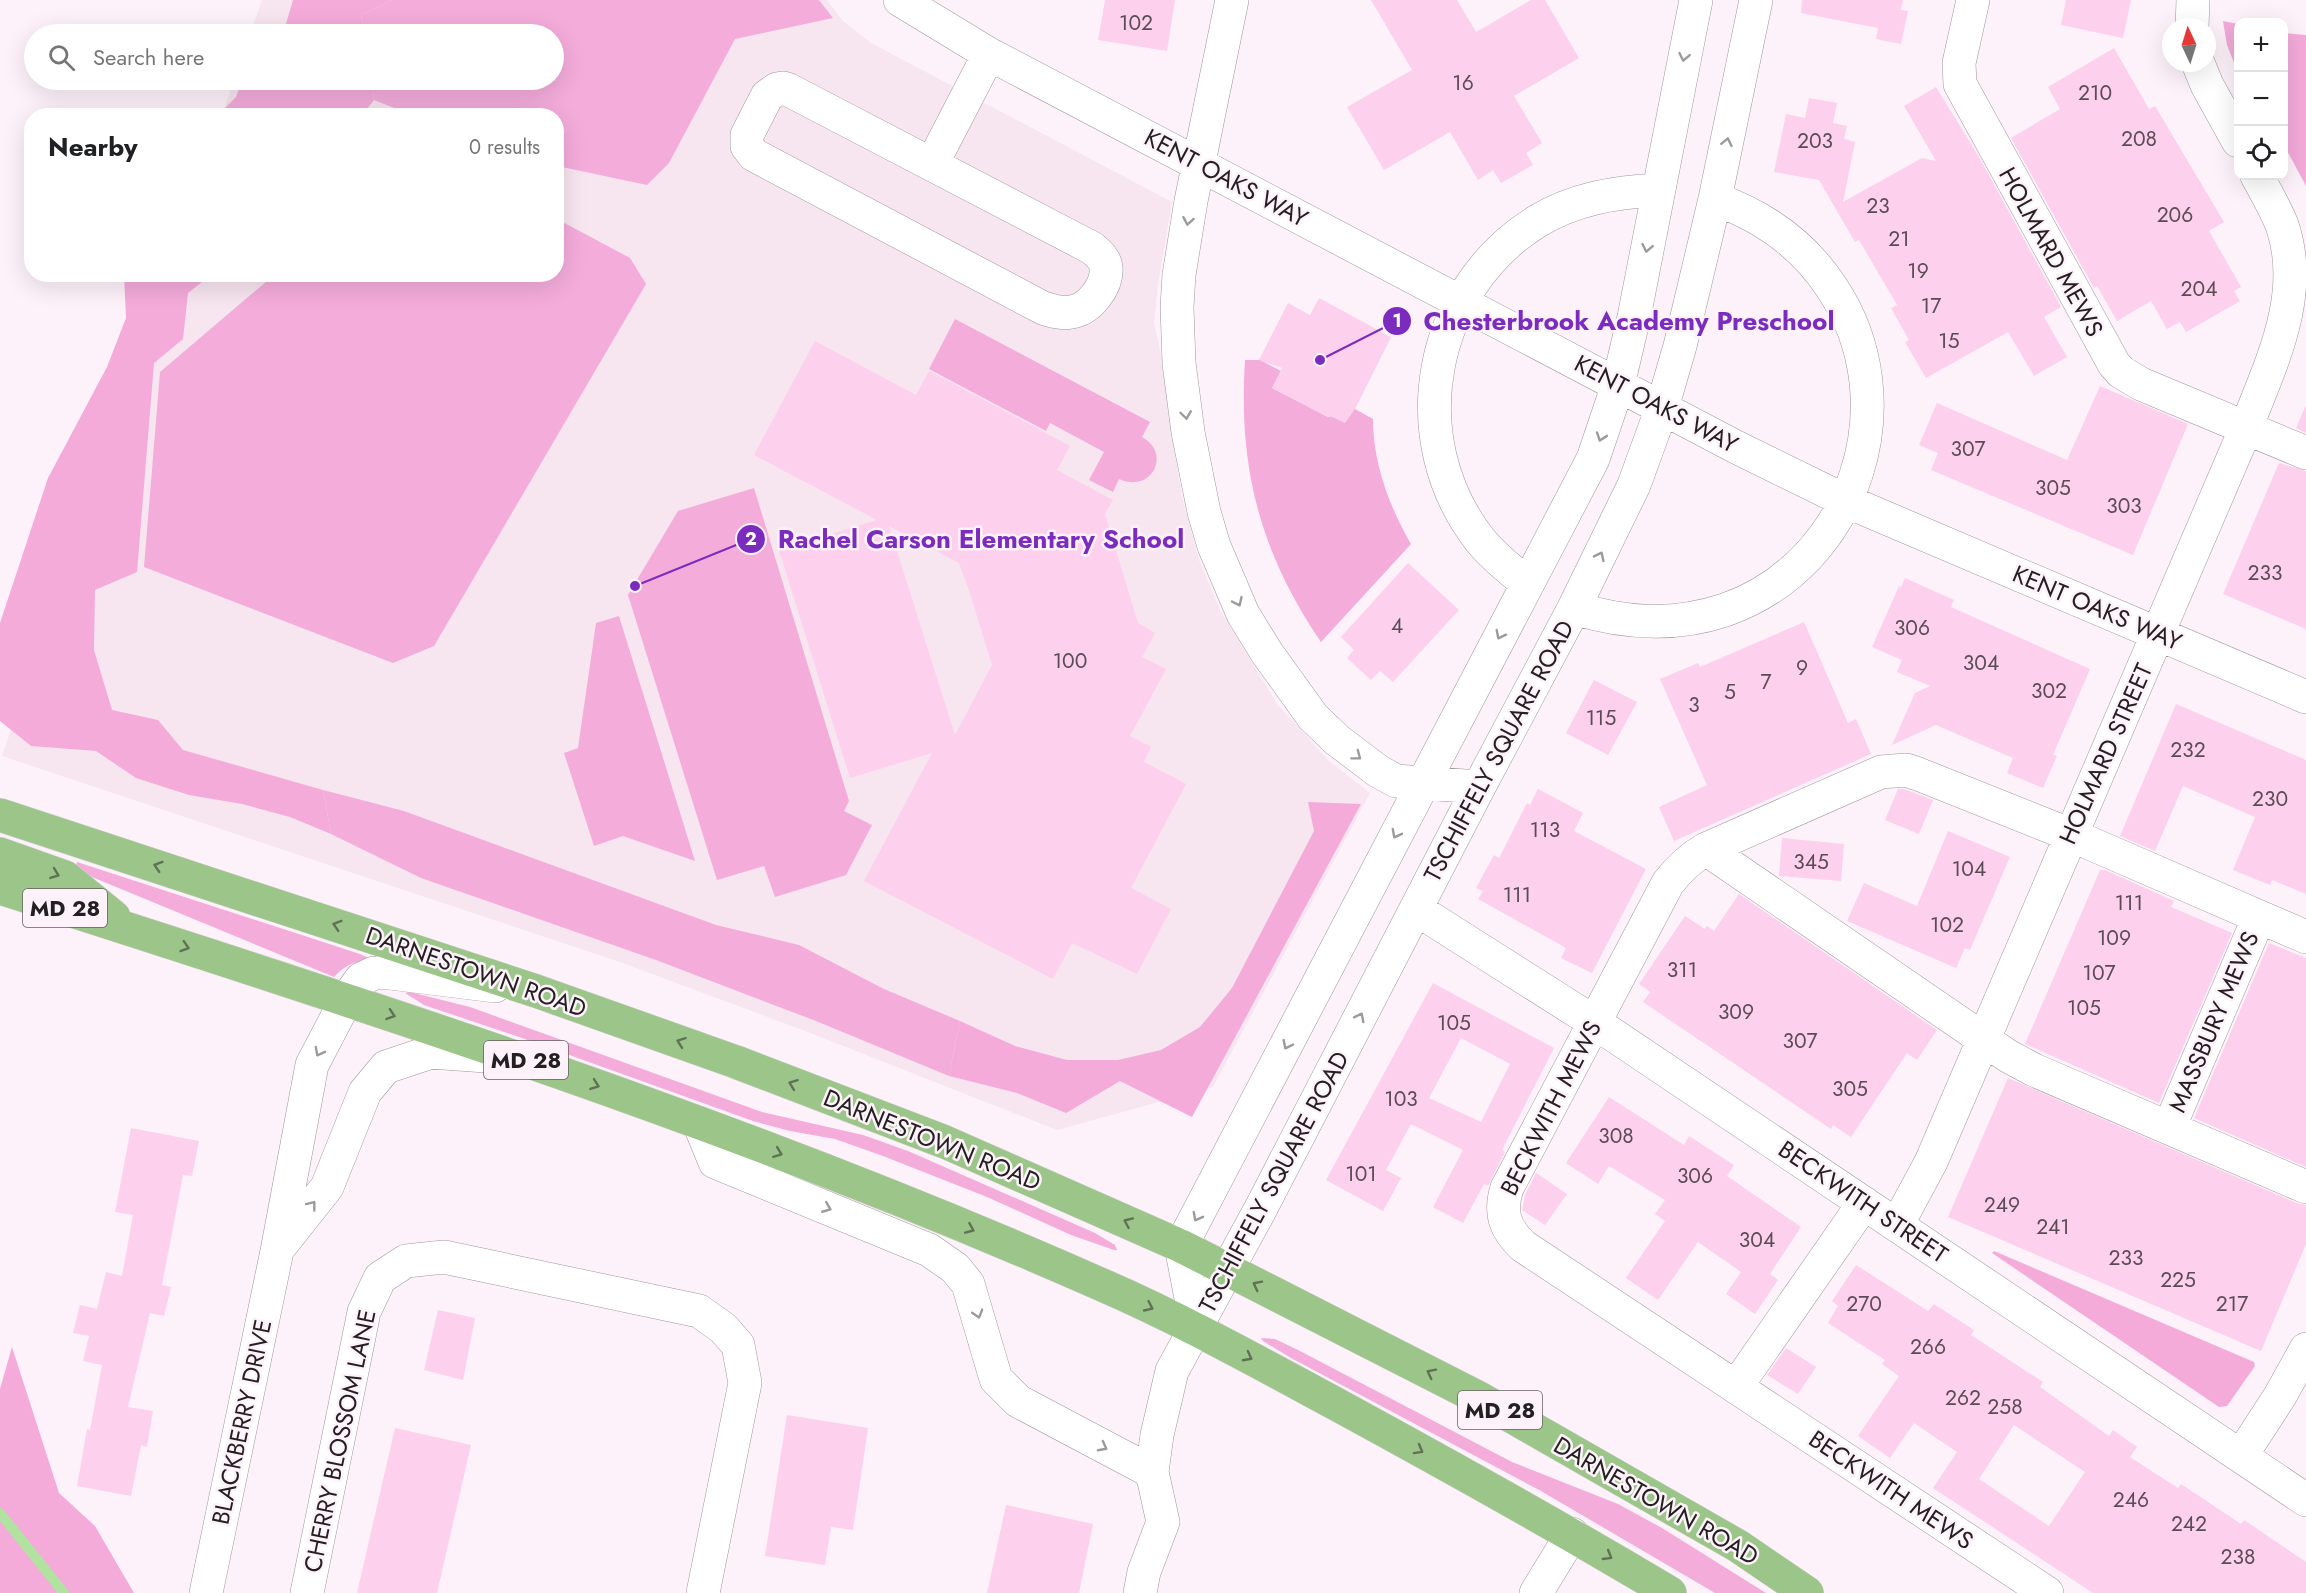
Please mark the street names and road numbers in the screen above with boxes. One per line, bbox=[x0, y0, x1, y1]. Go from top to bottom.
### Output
street label: KENT OAKS WAY bbox=[1138, 120, 1315, 236]
street label: HOLMARD MEWS bbox=[1990, 161, 2112, 343]
street label: KENT OAKS WAY bbox=[1568, 346, 1745, 462]
street label: KENT OAKS WAY bbox=[2007, 556, 2188, 659]
street label: TSCHIFFELY SQUARE ROAD bbox=[1415, 614, 1582, 888]
street label: HOLMARD STREET bbox=[2050, 658, 2161, 850]
road number: MD 28 bbox=[23, 889, 107, 927]
street label: DARNESTOWN ROAD bbox=[361, 917, 591, 1026]
street label: MASSBURY MEWS bbox=[2160, 926, 2267, 1118]
street label: BECKWITH MEWS bbox=[1491, 1014, 1610, 1201]
road number: MD 28 bbox=[484, 1041, 568, 1079]
street label: TSCHIFFELY SQUARE ROAD bbox=[1190, 1045, 1357, 1319]
street label: DARNESTOWN ROAD bbox=[818, 1080, 1046, 1199]
street label: BECKWITH STREET bbox=[1772, 1132, 1955, 1271]
street label: CHERRY BLOSSOM LANE bbox=[295, 1306, 384, 1576]
street label: BLACKBERRY DRIVE bbox=[203, 1316, 280, 1528]
road number: MD 28 bbox=[1458, 1391, 1542, 1429]
street label: BECKWITH MEWS bbox=[1802, 1421, 1981, 1558]
street label: DARNESTOWN ROAD bbox=[1547, 1428, 1765, 1574]

